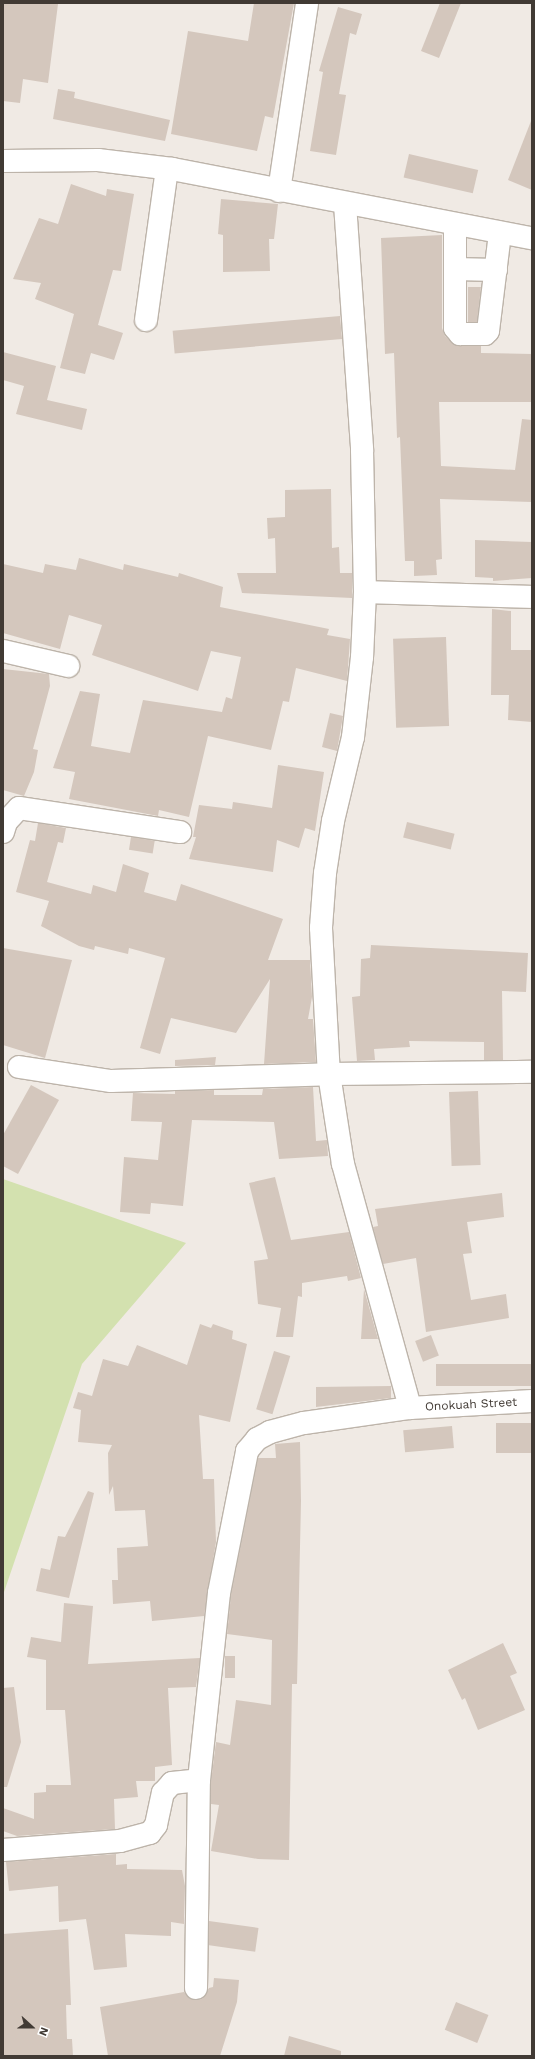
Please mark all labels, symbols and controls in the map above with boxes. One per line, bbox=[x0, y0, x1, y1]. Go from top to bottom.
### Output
street label: Onokuah Street bbox=[425, 1395, 517, 1415]
north arrow bbox=[12, 2007, 52, 2047]
text: N bbox=[36, 2025, 51, 2038]

